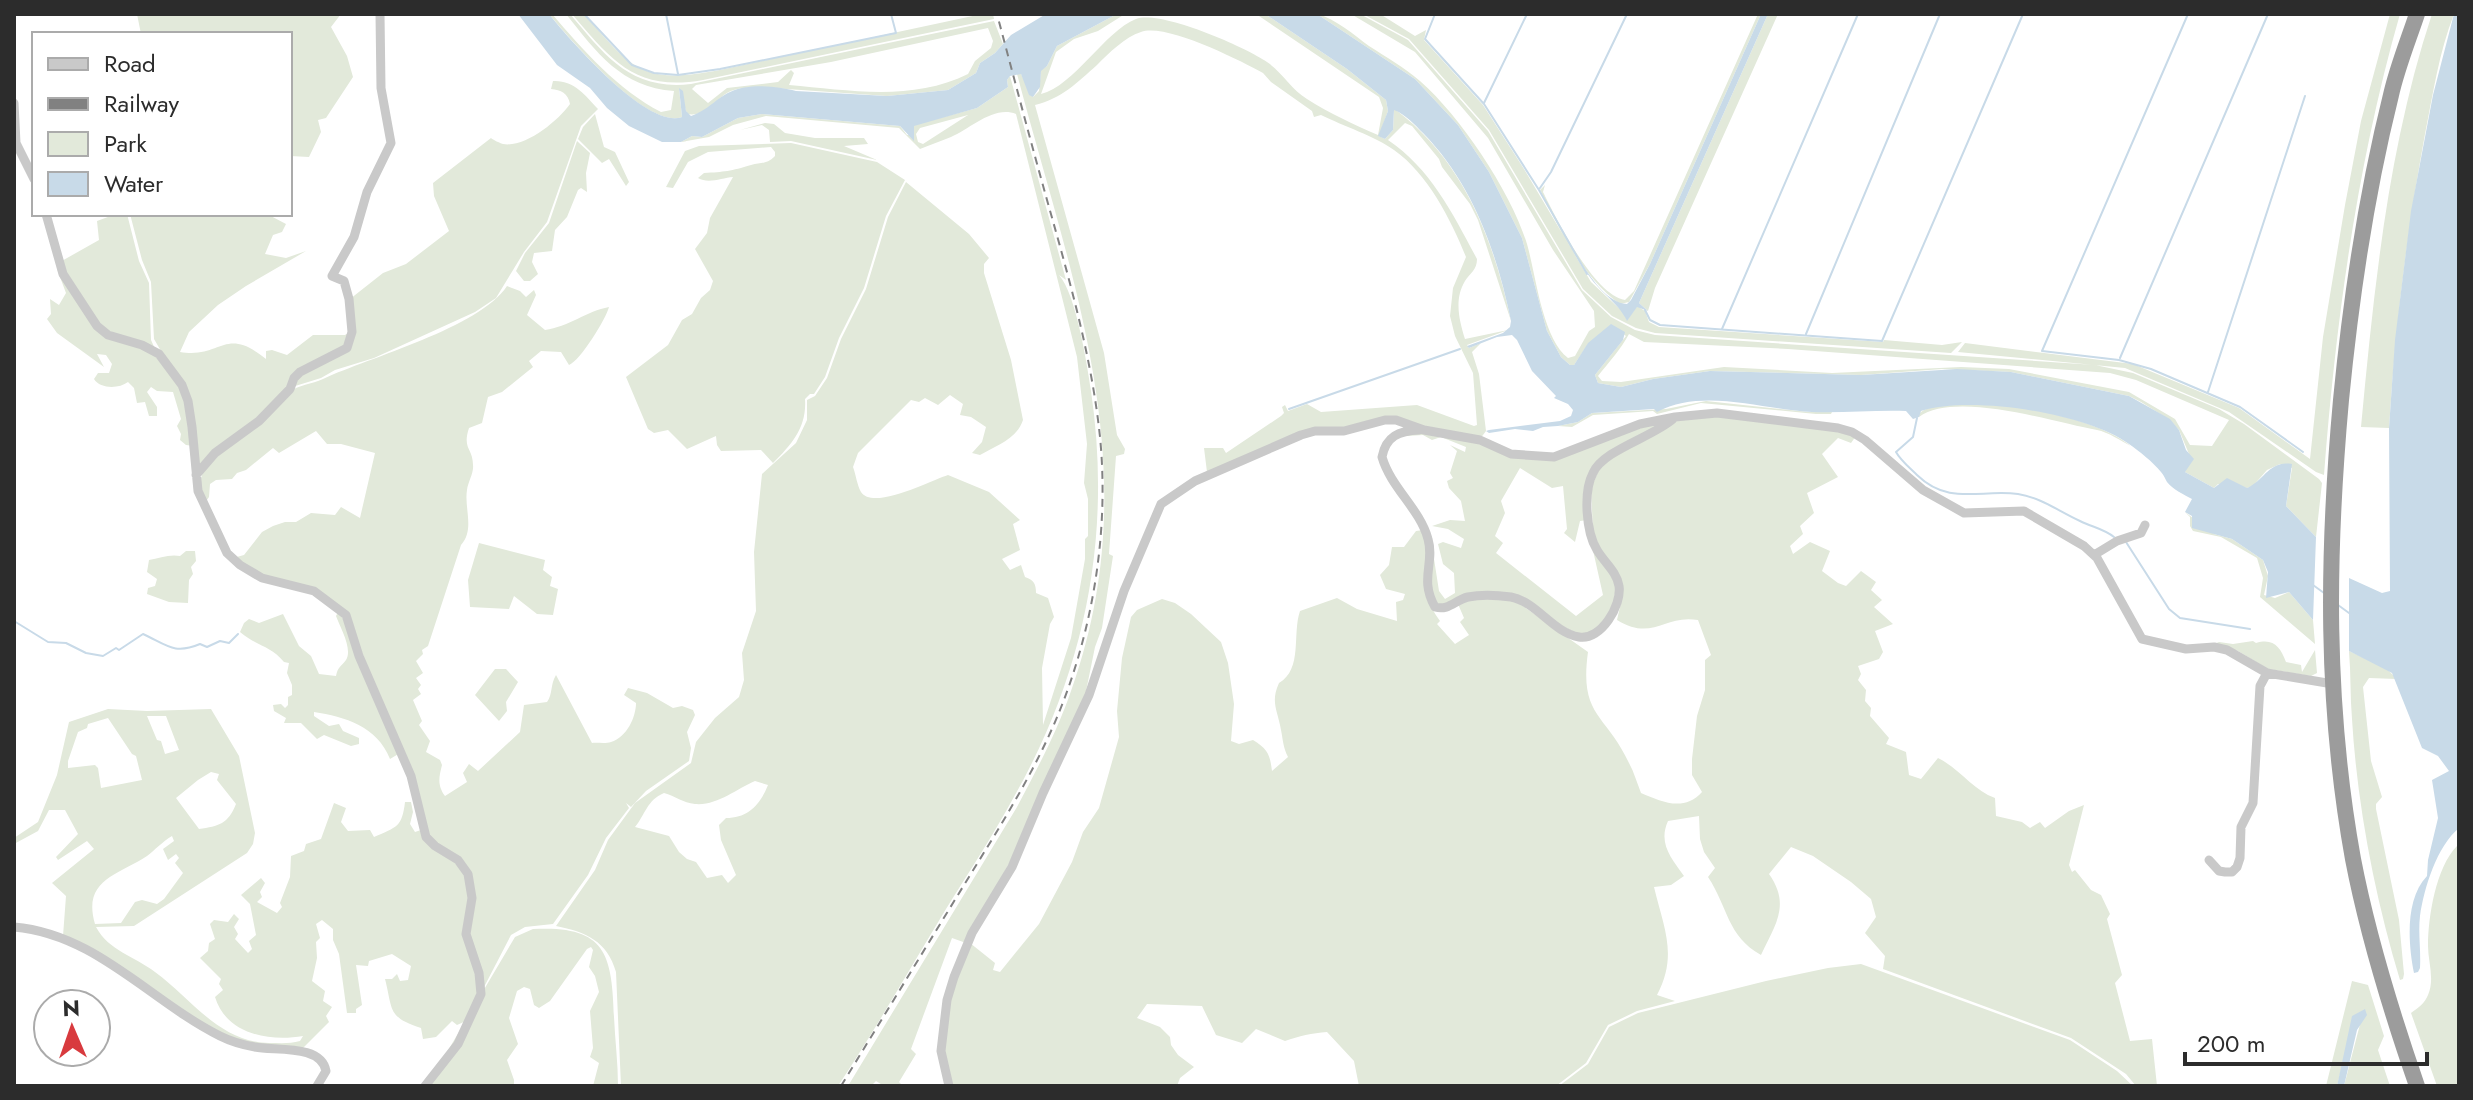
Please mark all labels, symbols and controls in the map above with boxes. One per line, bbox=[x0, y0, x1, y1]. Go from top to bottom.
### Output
legend bbox=[32, 32, 292, 216]
text: Road bbox=[104, 46, 156, 81]
text: Railway bbox=[104, 86, 179, 121]
text: Park bbox=[104, 126, 147, 161]
text: Water bbox=[104, 166, 164, 201]
north arrow bbox=[32, 988, 112, 1068]
text: N bbox=[62, 992, 81, 1024]
scale bar bbox=[2185, 1016, 2427, 1066]
text: 200 m bbox=[2197, 1026, 2265, 1061]

